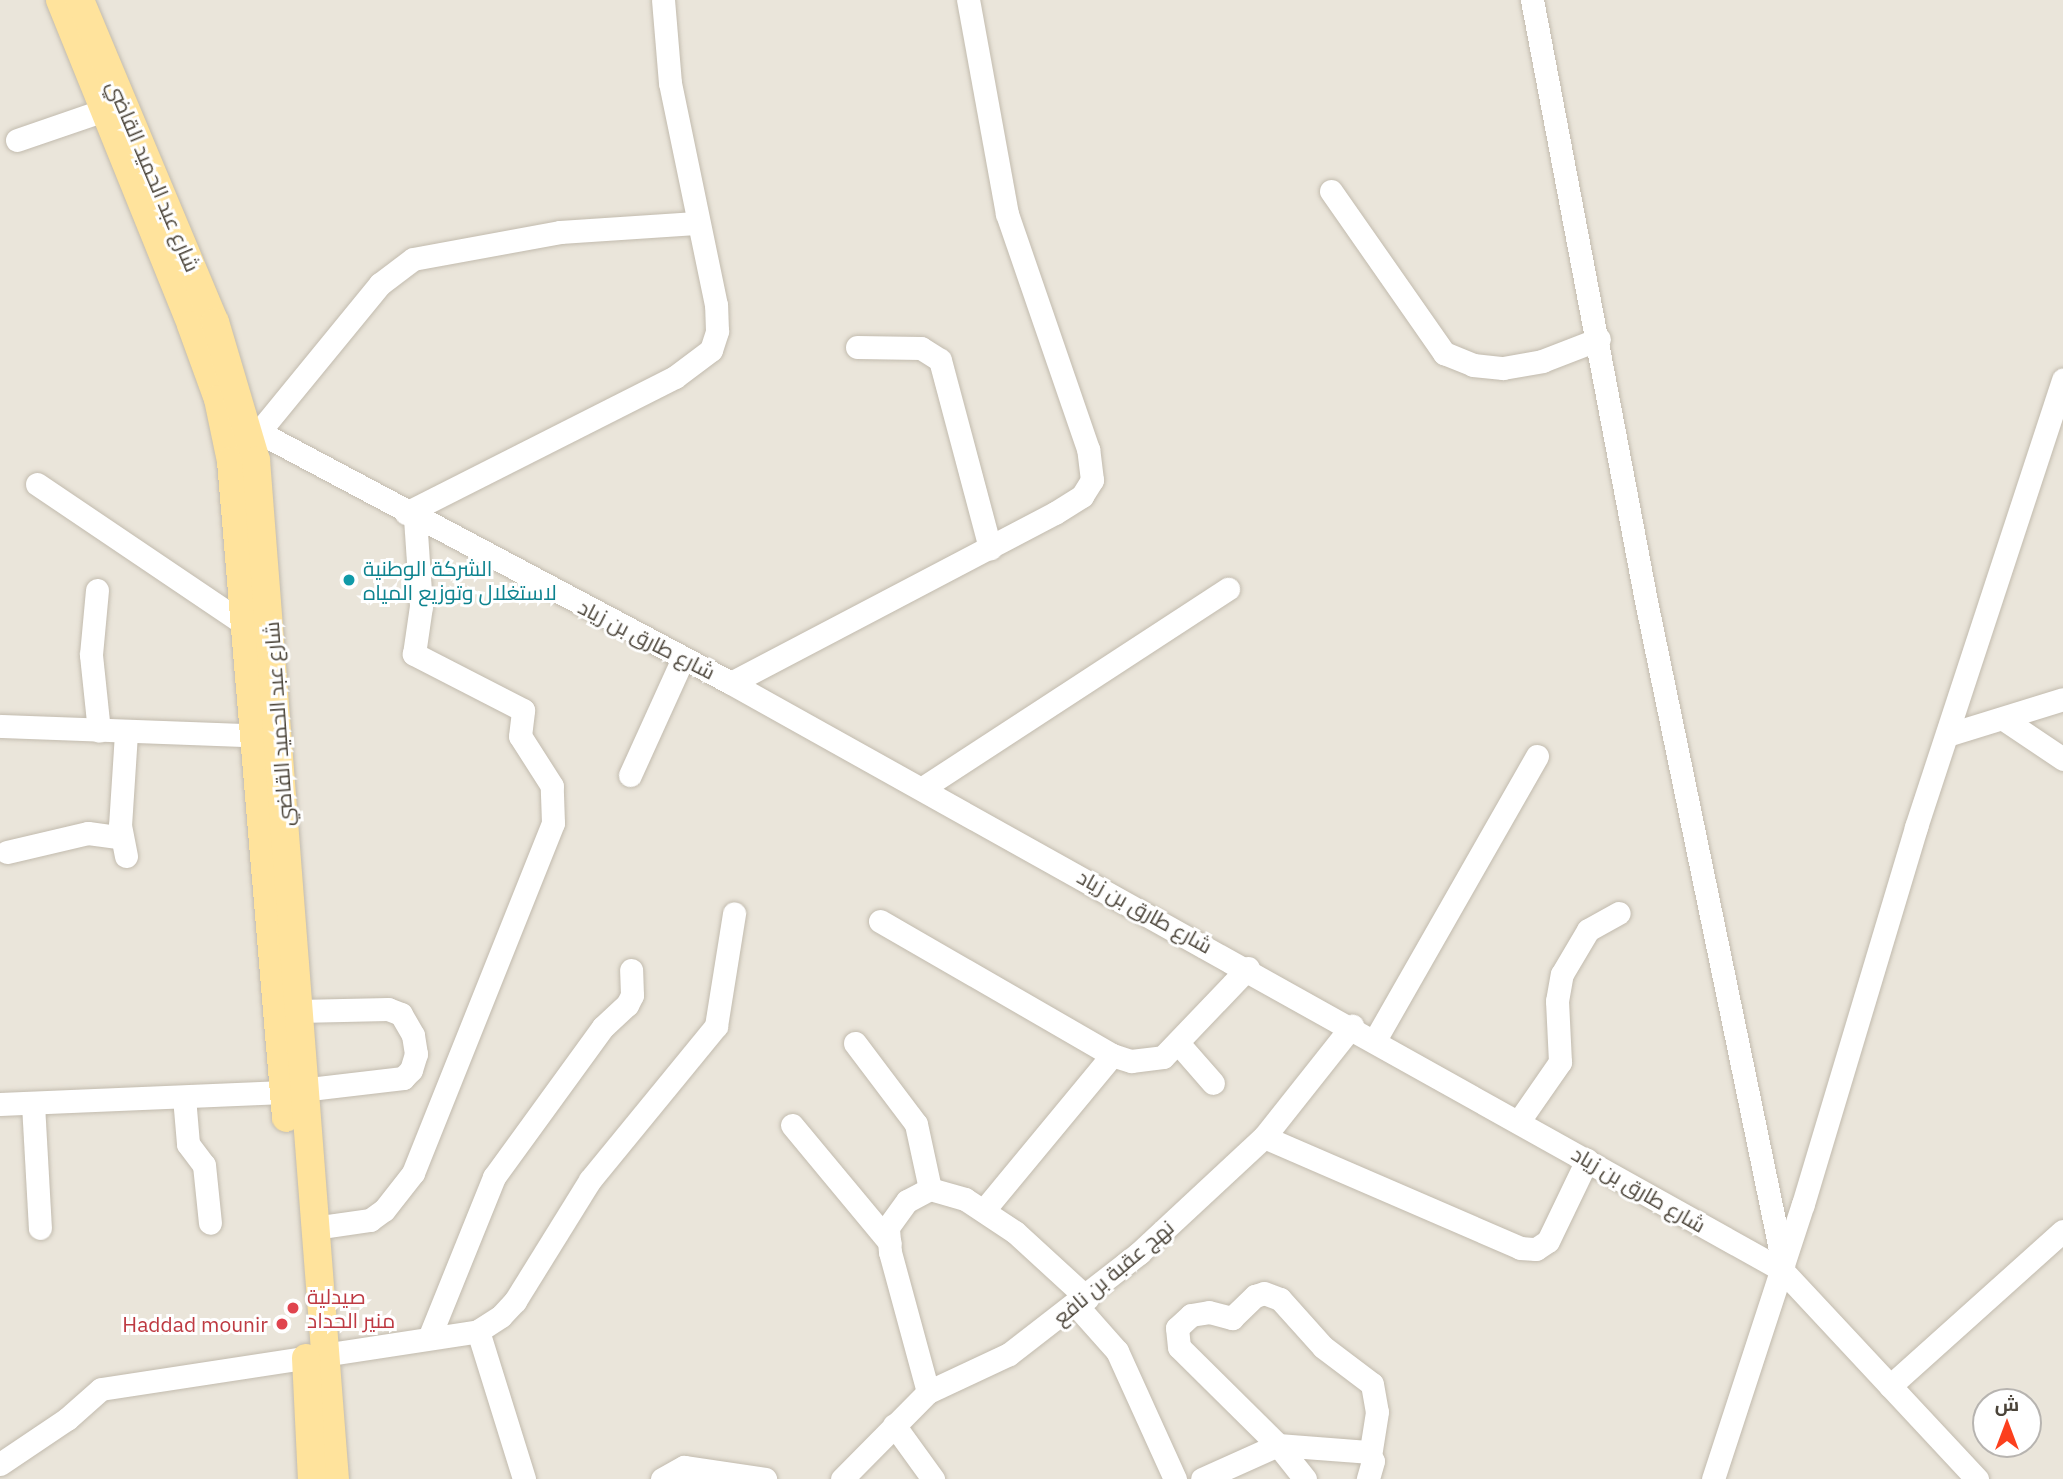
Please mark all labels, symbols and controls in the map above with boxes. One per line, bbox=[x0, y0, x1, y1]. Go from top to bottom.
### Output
street label: شارع عبد الحميد القاضي bbox=[102, 77, 206, 275]
place label: الشركة الوطنية لاستغلال وتوزيع المياه bbox=[363, 555, 557, 605]
marker: الشركة الوطنية لاستغلال وتوزيع المياه bbox=[341, 572, 357, 588]
street label: شارع طارق بن زياد bbox=[574, 594, 720, 684]
street label: شارع عبد الحميد القاضي bbox=[258, 621, 298, 827]
street label: شارع طارق بن زياد bbox=[1073, 864, 1217, 958]
street label: شارع طارق بن زياد bbox=[1568, 1140, 1710, 1238]
street label: نهج عقبة بن نافع bbox=[1048, 1214, 1178, 1330]
place label: صيدلية منير الحداد bbox=[307, 1283, 395, 1333]
marker: صيدلية منير الحداد bbox=[285, 1300, 301, 1316]
place label: Haddad mounir bbox=[122, 1311, 268, 1337]
marker: Haddad mounir bbox=[274, 1316, 290, 1332]
north arrow bbox=[1972, 1388, 2042, 1458]
text: ش bbox=[1995, 1392, 2019, 1416]

